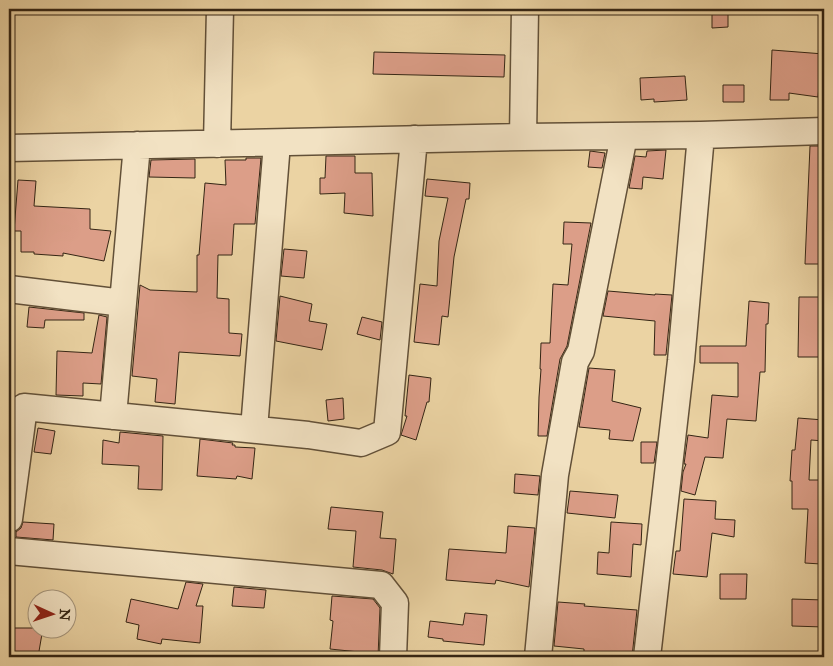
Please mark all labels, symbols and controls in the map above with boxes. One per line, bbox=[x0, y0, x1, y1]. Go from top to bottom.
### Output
north arrow bbox=[28, 588, 78, 638]
text: N bbox=[56, 608, 73, 621]

